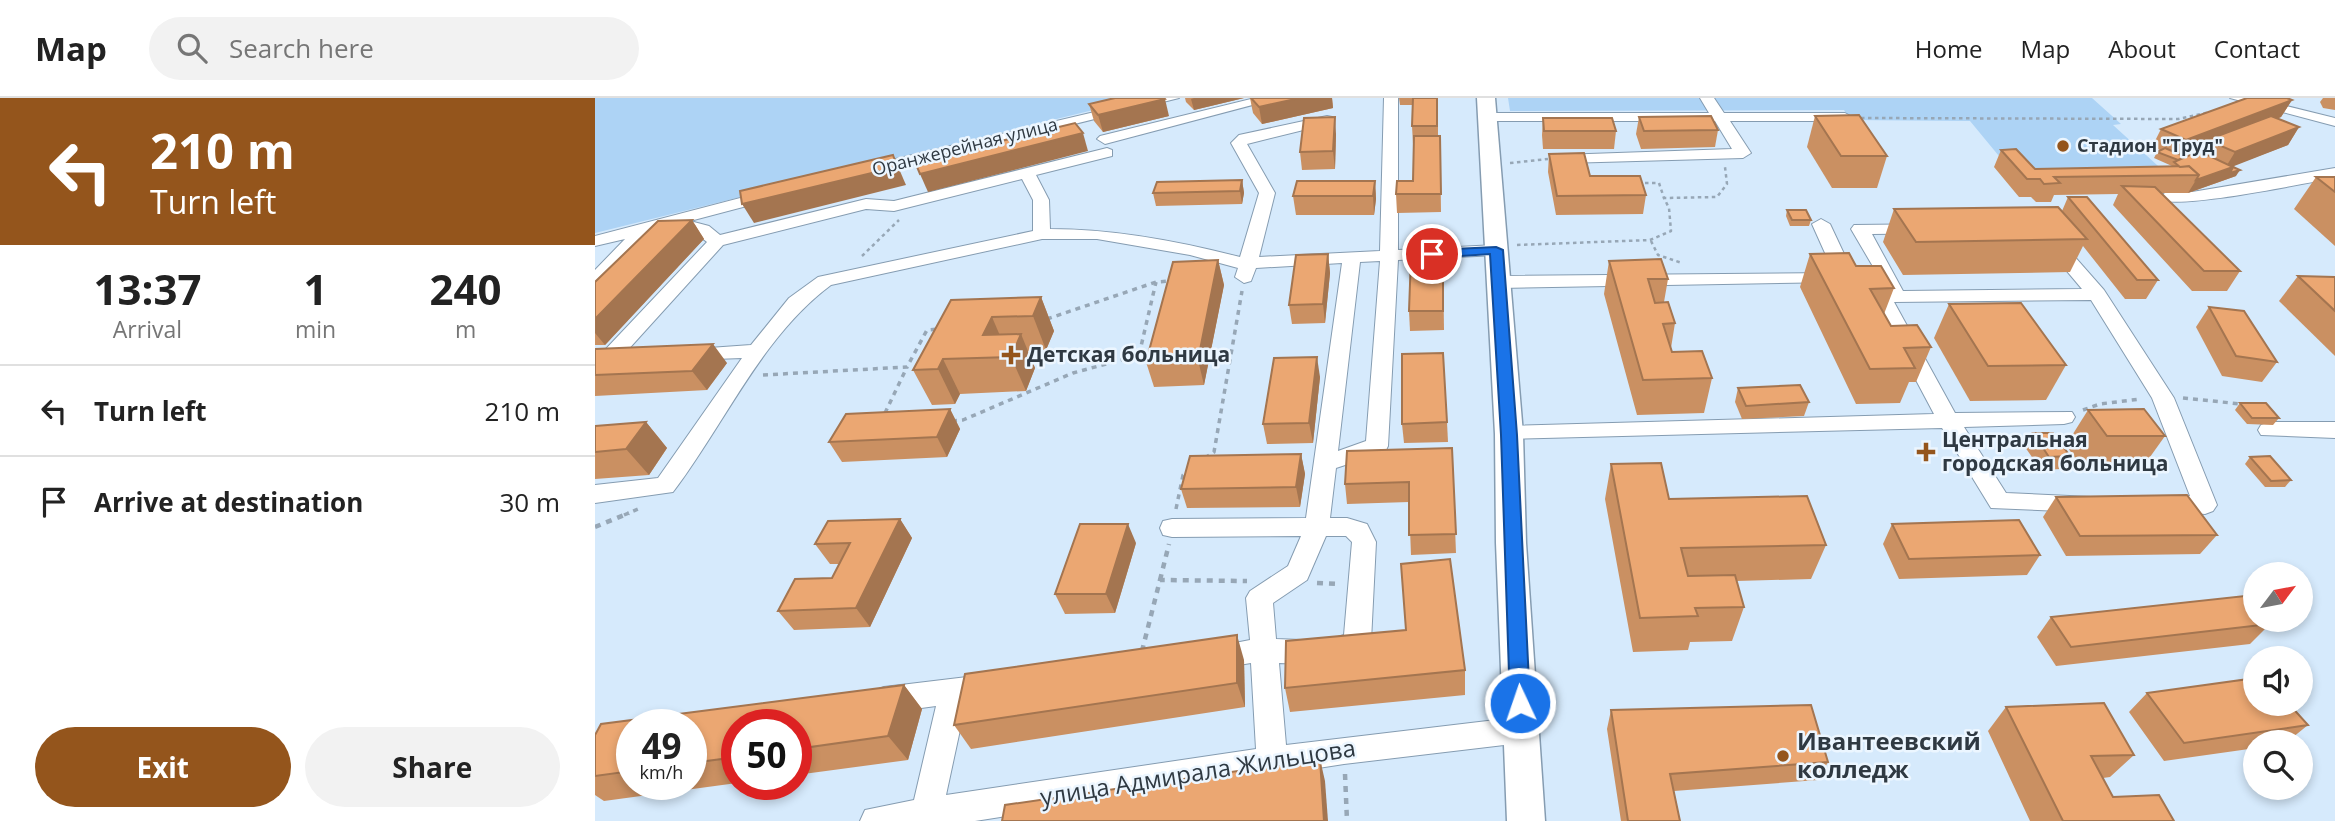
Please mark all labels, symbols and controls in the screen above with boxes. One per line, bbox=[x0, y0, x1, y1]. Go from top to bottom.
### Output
search box bbox=[149, 17, 639, 80]
text: Map bbox=[35, 26, 107, 71]
icon: search bbox=[173, 29, 211, 67]
text: Search here bbox=[229, 30, 374, 66]
text: Home bbox=[1915, 32, 1983, 65]
text: Map bbox=[2021, 32, 2070, 65]
text: About bbox=[2108, 32, 2176, 65]
text: Contact bbox=[2214, 32, 2300, 65]
street label: Оранжерейная улица bbox=[869, 111, 1060, 181]
text: 210 m bbox=[150, 117, 295, 183]
icon: left bbox=[35, 126, 126, 217]
place label: Стадион "Труд" bbox=[2077, 133, 2223, 157]
marker: Стадион "Труд" bbox=[2055, 138, 2071, 154]
text: Turn left bbox=[150, 180, 276, 223]
pin bbox=[1402, 224, 1462, 284]
icon: arrive bbox=[1413, 235, 1451, 273]
text: 13:37 bbox=[93, 260, 201, 317]
text: 1 bbox=[303, 260, 328, 317]
text: 240 bbox=[430, 260, 502, 317]
text: Arrival bbox=[113, 313, 182, 345]
text: min bbox=[295, 313, 336, 345]
text: m bbox=[455, 313, 476, 345]
place label: Детская больница bbox=[1027, 340, 1230, 368]
marker: Детская больница bbox=[1001, 345, 1021, 365]
icon: left bbox=[35, 392, 73, 430]
text: Turn left bbox=[94, 393, 206, 429]
text: 210 m bbox=[485, 393, 560, 429]
place label: Центральная городская больница bbox=[1942, 425, 2168, 477]
marker: Центральная городская больница bbox=[1916, 442, 1936, 462]
icon: arrive bbox=[35, 483, 73, 521]
text: Arrive at destination bbox=[94, 484, 363, 520]
text: 30 m bbox=[499, 484, 560, 520]
north arrow bbox=[2243, 562, 2313, 632]
map controls bbox=[2243, 562, 2313, 800]
button: sound bbox=[2243, 646, 2313, 716]
position arrow bbox=[1483, 666, 1557, 740]
speed limit sign: 50 bbox=[721, 709, 812, 800]
text: 49 bbox=[641, 722, 682, 769]
place label: Ивантеевский колледж bbox=[1797, 724, 1981, 785]
button: Exit bbox=[35, 727, 291, 807]
button: Share bbox=[305, 727, 560, 807]
street label: улица Адмирала Жильцова bbox=[1038, 730, 1358, 813]
button: search bbox=[2243, 730, 2313, 800]
marker: Ивантеевский колледж bbox=[1775, 748, 1791, 764]
text: km/h bbox=[640, 760, 683, 784]

